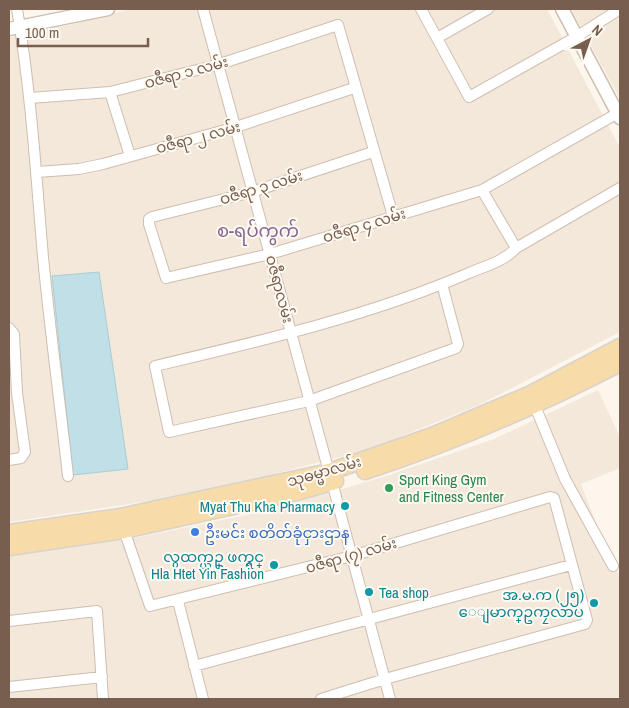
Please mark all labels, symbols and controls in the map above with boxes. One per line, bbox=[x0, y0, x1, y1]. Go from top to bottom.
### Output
scale bar bbox=[18, 15, 148, 47]
north arrow bbox=[564, 15, 614, 65]
text: N bbox=[588, 21, 607, 40]
text: 100 m bbox=[25, 22, 59, 43]
street label: ဝဇီရာ ၁ လမ်း bbox=[142, 51, 231, 95]
street label: ဝဇီရာ ၂ လမ်း bbox=[153, 116, 243, 160]
street label: ဝဇီရာ ၃ လမ်း bbox=[217, 164, 306, 212]
street label: ဝဇီရာ ၄ လမ်း bbox=[320, 202, 409, 250]
district label: စ-ရပ်ကွက် bbox=[217, 218, 299, 246]
street label: ဝဇီရာလမ်း bbox=[259, 253, 299, 326]
street label: သုဓမ္မာလမ်း bbox=[284, 450, 364, 494]
place label: Sport King Gym and Fitness Center bbox=[399, 469, 504, 507]
marker: Sport King Gym and Fitness Center bbox=[383, 482, 395, 494]
place label: Myat Thu Kha Pharmacy bbox=[200, 496, 336, 517]
marker: Myat Thu Kha Pharmacy bbox=[339, 500, 351, 512]
place label: ဦးမင်း စတိတ်ခုံငှားဌာန bbox=[205, 522, 350, 545]
marker: ဦးမင်း စတိတ်ခုံငှားဌာန bbox=[189, 526, 201, 538]
street label: ၀ဇီရာ (၇) လမ်း bbox=[303, 532, 400, 580]
place label: လွထက္ယဥ္ ဖက္ရွင္ Hla Htet Yin Fashion bbox=[151, 546, 264, 584]
marker: လွထက္ယဥ္ ဖက္ရွင္ Hla Htet Yin Fashion bbox=[268, 559, 280, 571]
place label: Tea shop bbox=[379, 582, 429, 603]
place label: အ.မ.က (၂၅) ေျမာက္ဥကၠလာပ bbox=[459, 584, 584, 624]
marker: Tea shop bbox=[363, 586, 375, 598]
marker: အ.မ.က (၂၅) ေျမာက္ဥကၠလာပ bbox=[588, 597, 600, 609]

